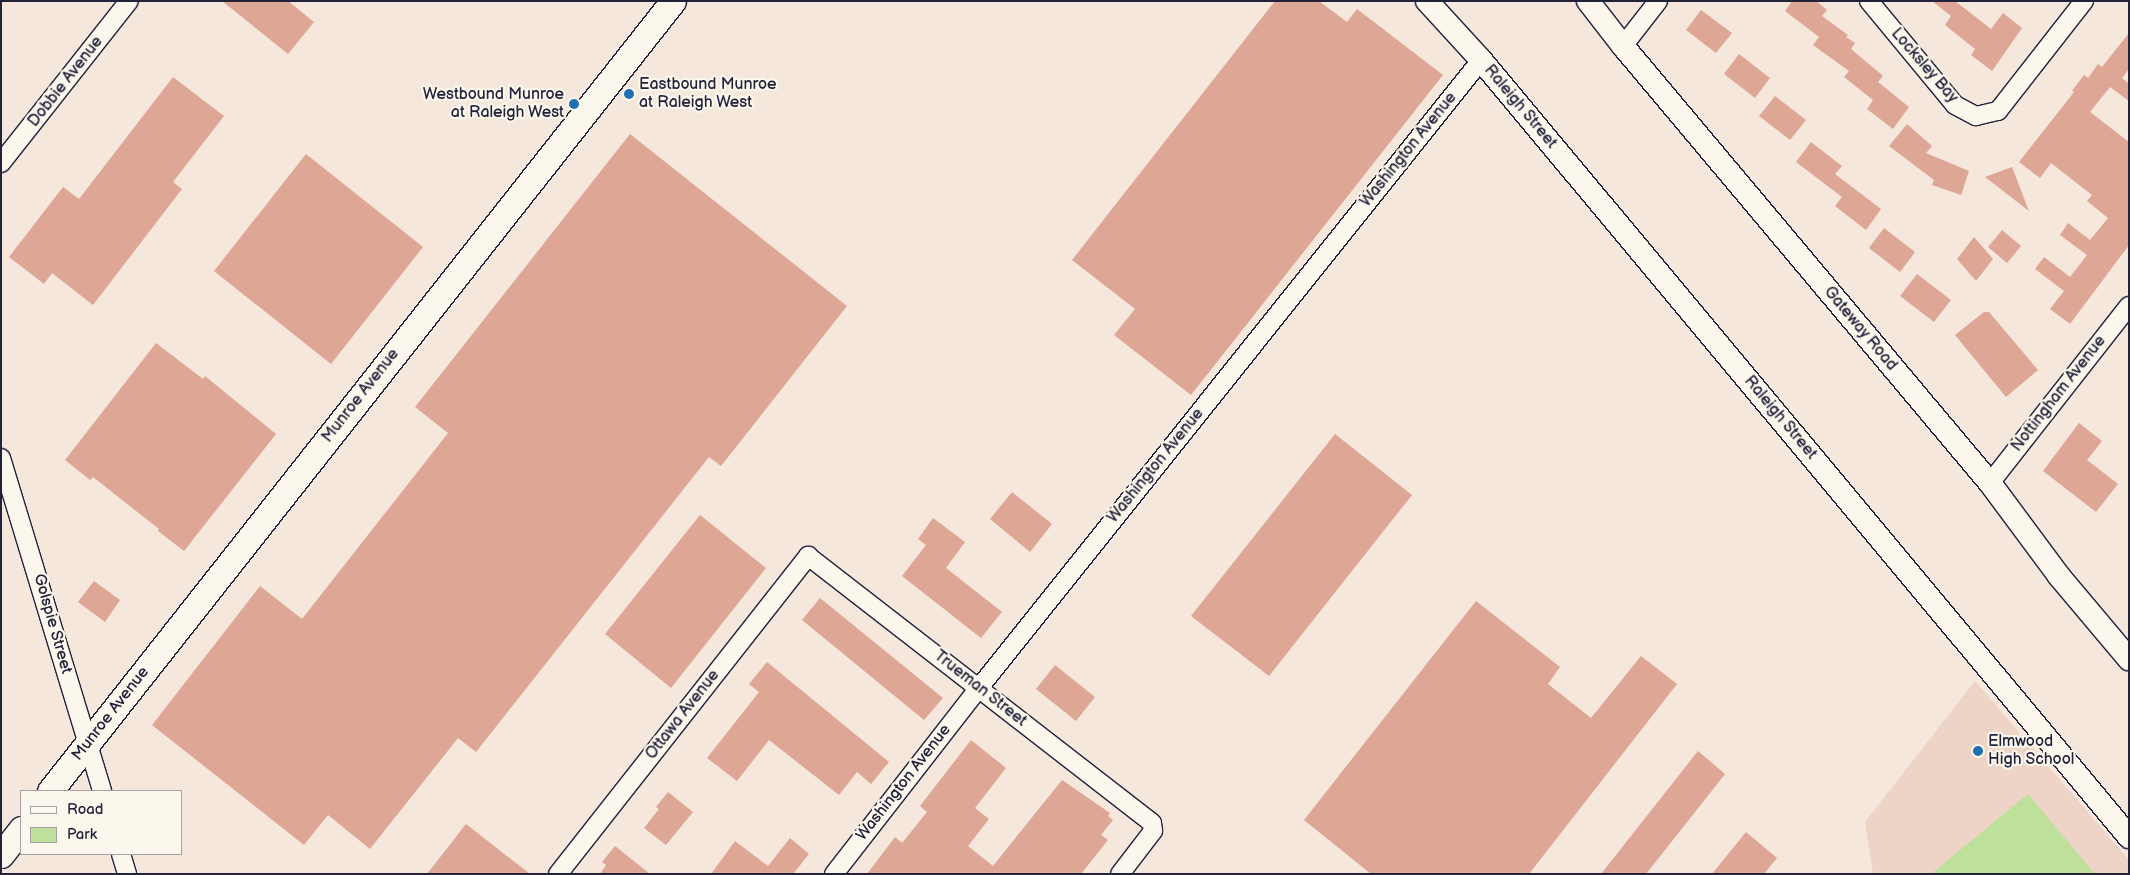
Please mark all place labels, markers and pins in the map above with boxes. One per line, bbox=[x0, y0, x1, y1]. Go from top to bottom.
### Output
place label: Eastbound Munroe at Raleigh West bbox=[639, 75, 777, 113]
place label: Westbound Munroe at Raleigh West bbox=[423, 85, 564, 123]
marker: Eastbound Munroe at Raleigh West bbox=[623, 88, 635, 100]
marker: Westbound Munroe at Raleigh West bbox=[568, 98, 580, 110]
place label: Elmwood High School bbox=[1988, 732, 2075, 770]
marker: Elmwood High School bbox=[1972, 745, 1984, 757]

